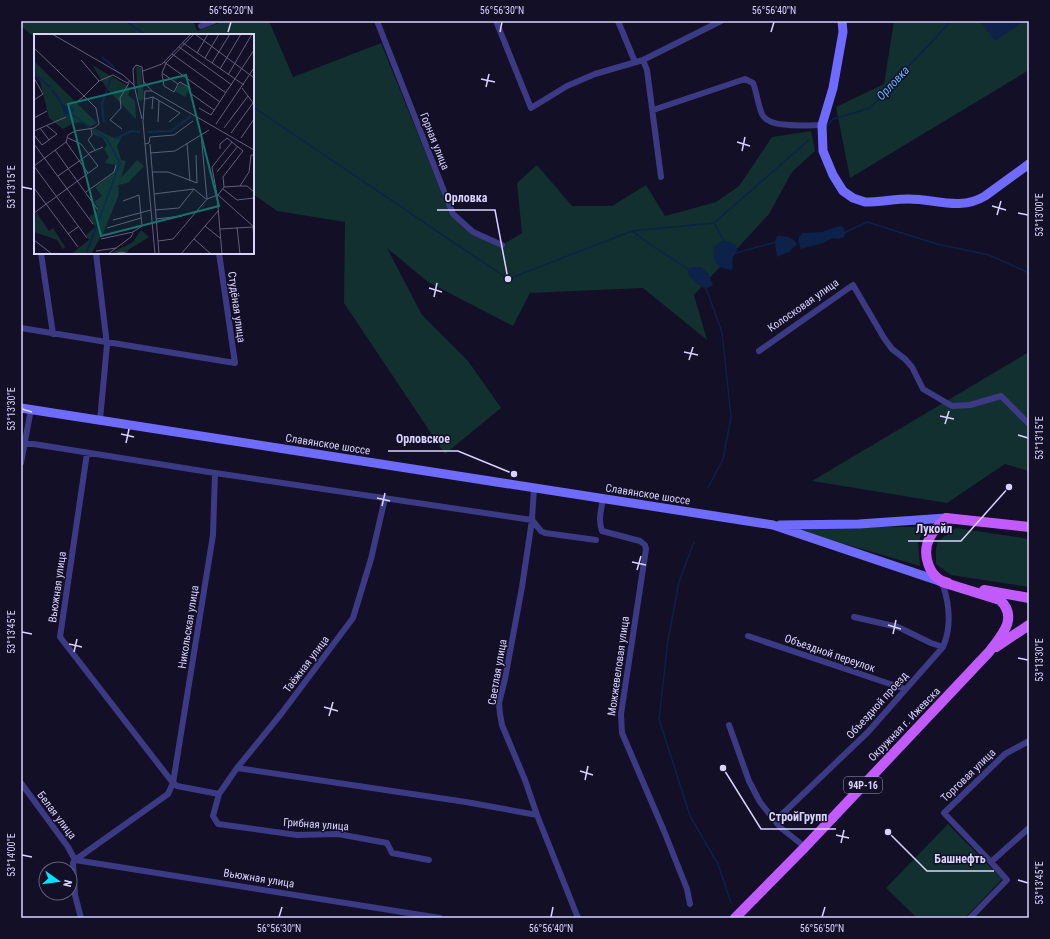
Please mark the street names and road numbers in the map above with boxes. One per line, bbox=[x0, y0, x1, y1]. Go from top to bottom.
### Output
street label: Горная улица bbox=[417, 111, 452, 172]
street label: Студёная улица bbox=[225, 271, 248, 343]
street label: Колосковая улица bbox=[765, 276, 841, 335]
street label: Славянское шоссе bbox=[285, 431, 371, 458]
street label: Славянское шоссе bbox=[605, 481, 691, 508]
street label: Вьюжная улица bbox=[46, 551, 69, 623]
street label: Никольская улица bbox=[176, 585, 201, 670]
street label: Можжевеловая улица bbox=[605, 615, 632, 717]
street label: Объездной переулок bbox=[783, 632, 878, 675]
street label: Таёжная улица bbox=[281, 633, 332, 695]
street label: Светлая улица bbox=[485, 638, 510, 706]
street label: Объездной проезд bbox=[844, 669, 911, 741]
street label: Окружная г. Ижевска bbox=[866, 685, 943, 764]
street label: Торговая улица bbox=[938, 746, 998, 805]
road number: 94Р-16 bbox=[844, 777, 882, 793]
street label: Белая улица bbox=[34, 789, 79, 842]
street label: Грибная улица bbox=[283, 816, 349, 833]
street label: Вьюжная улица bbox=[223, 866, 295, 891]

